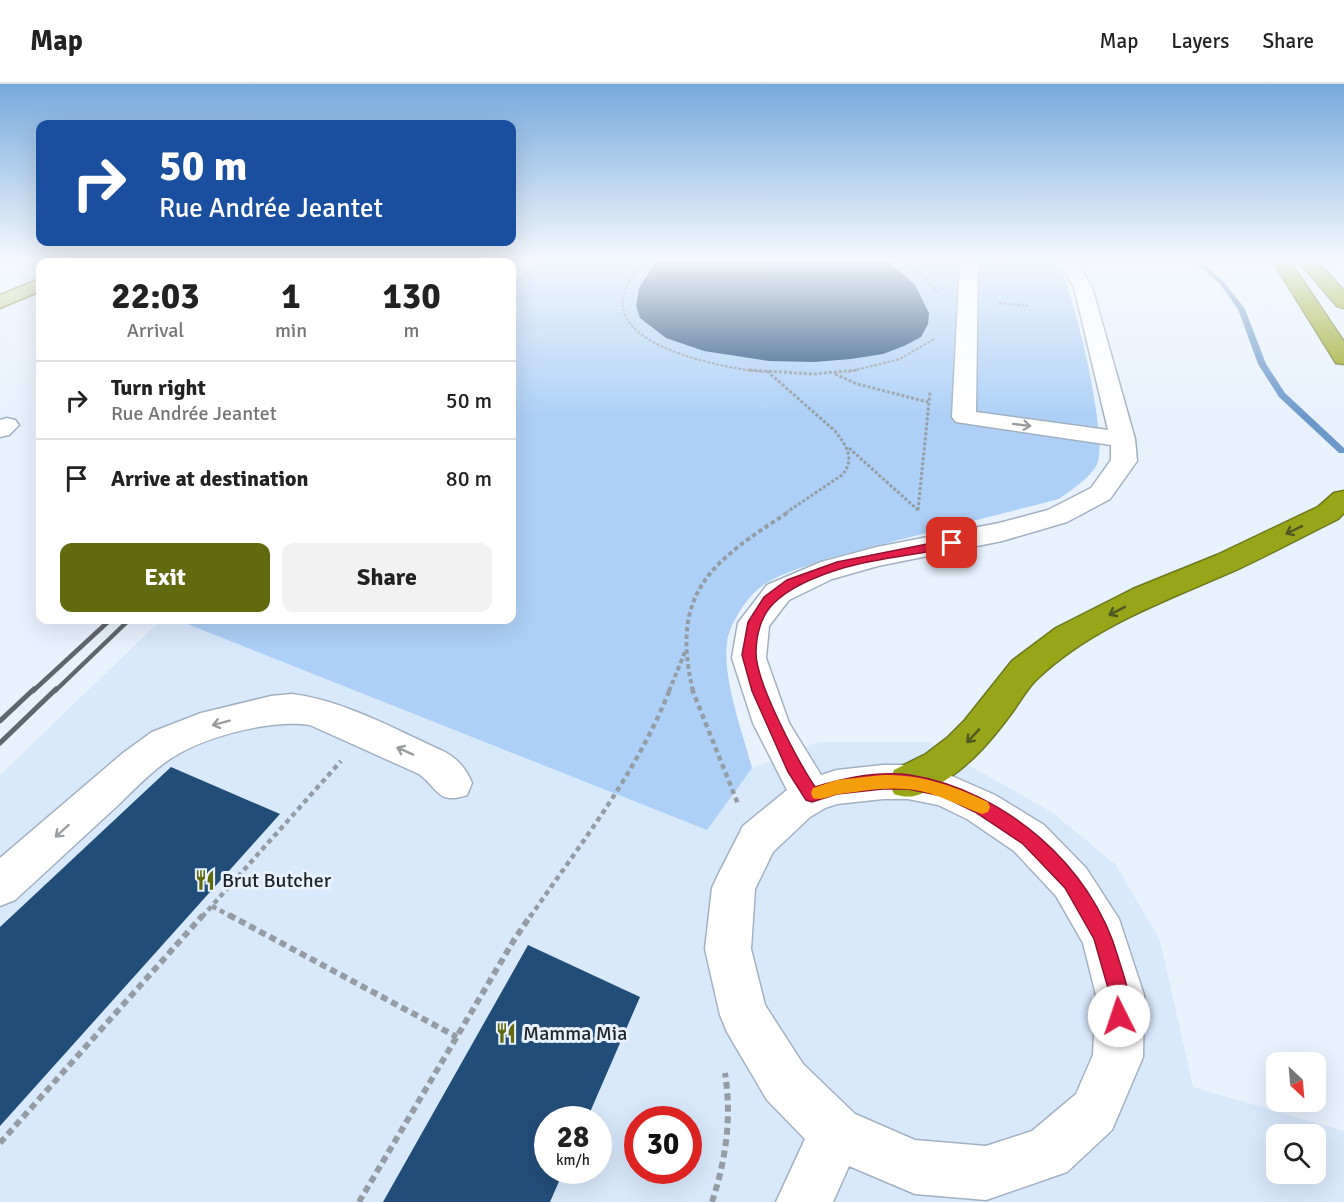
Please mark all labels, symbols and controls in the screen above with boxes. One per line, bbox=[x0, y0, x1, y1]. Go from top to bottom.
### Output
text: Map bbox=[30, 24, 83, 58]
text: Map bbox=[1100, 28, 1138, 54]
text: Layers bbox=[1171, 28, 1229, 54]
text: Share bbox=[1262, 28, 1314, 54]
text: 50 m bbox=[159, 141, 248, 192]
icon: right bbox=[60, 144, 138, 222]
text: Rue Andrée Jeantet bbox=[159, 192, 383, 225]
text: 22:03 bbox=[111, 274, 200, 319]
text: 1 bbox=[281, 274, 301, 319]
text: 130 bbox=[382, 274, 441, 319]
text: Arrival bbox=[127, 318, 184, 343]
text: min bbox=[275, 318, 307, 343]
text: m bbox=[404, 318, 420, 343]
text: Turn right bbox=[111, 374, 206, 401]
icon: right bbox=[60, 384, 93, 417]
text: 50 m bbox=[446, 387, 492, 414]
text: Rue Andrée Jeantet bbox=[111, 401, 277, 426]
one-way arrow bbox=[1011, 419, 1031, 430]
icon: arrive bbox=[60, 462, 93, 495]
text: Arrive at destination bbox=[111, 465, 308, 492]
text: 80 m bbox=[446, 465, 492, 492]
pin bbox=[926, 517, 977, 568]
one-way arrow bbox=[1286, 524, 1304, 536]
icon: arrive bbox=[935, 526, 968, 559]
button: Exit bbox=[60, 543, 270, 612]
button: Share bbox=[282, 543, 492, 612]
one-way arrow bbox=[1109, 606, 1127, 617]
one-way arrow bbox=[212, 718, 231, 729]
one-way arrow bbox=[965, 729, 980, 744]
one-way arrow bbox=[397, 745, 415, 756]
one-way arrow bbox=[54, 824, 69, 838]
restaurant icon: Brut Butcher bbox=[193, 868, 217, 892]
place label: Brut Butcher bbox=[222, 868, 332, 893]
position arrow bbox=[1087, 984, 1151, 1048]
restaurant icon: Mamma Mia bbox=[494, 1021, 518, 1045]
place label: Mamma Mia bbox=[523, 1021, 627, 1046]
north arrow bbox=[1266, 1052, 1326, 1112]
map controls bbox=[1266, 1052, 1326, 1184]
speed limit sign: 30 bbox=[624, 1106, 702, 1184]
text: 28 bbox=[557, 1119, 589, 1156]
button: search bbox=[1266, 1124, 1326, 1184]
text: km/h bbox=[556, 1151, 590, 1169]

